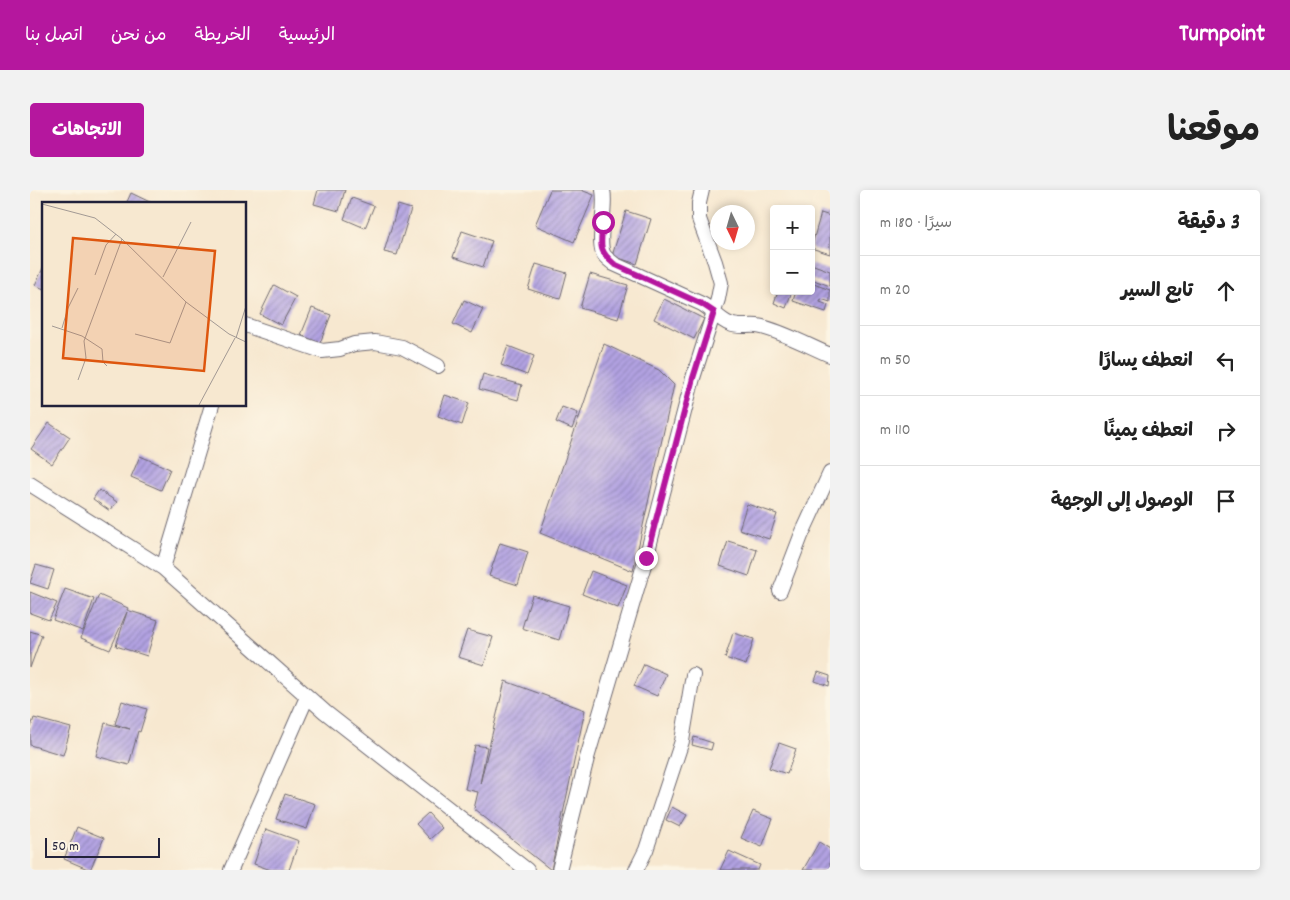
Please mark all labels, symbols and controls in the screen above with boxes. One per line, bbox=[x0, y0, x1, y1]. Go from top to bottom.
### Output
text: Turnpoint bbox=[1179, 18, 1265, 52]
text: اتصل بنا bbox=[25, 24, 83, 49]
text: من نحن bbox=[111, 24, 167, 49]
text: الخريطة bbox=[195, 24, 251, 49]
text: الرئيسية bbox=[279, 24, 335, 49]
button: الاتجاهات bbox=[30, 103, 144, 157]
text: موقعنا bbox=[1167, 108, 1260, 158]
inset map bbox=[42, 202, 246, 406]
north arrow bbox=[710, 205, 755, 250]
map controls bbox=[770, 205, 815, 295]
button: + bbox=[770, 205, 815, 250]
text: 3 دقيقة bbox=[1177, 209, 1240, 239]
route start bbox=[592, 211, 615, 234]
text: سيرًا · 180 m bbox=[880, 212, 952, 235]
button: − bbox=[770, 250, 815, 295]
icon: ahead bbox=[1212, 277, 1240, 305]
text: 20 m bbox=[880, 279, 910, 302]
text: تابع السير bbox=[1121, 279, 1193, 306]
icon: left bbox=[1212, 347, 1240, 375]
text: 50 m bbox=[880, 349, 911, 372]
text: انعطف يسارًا bbox=[1099, 349, 1193, 376]
icon: right bbox=[1212, 417, 1240, 445]
text: 110 m bbox=[880, 419, 910, 442]
text: انعطف يمينًا bbox=[1104, 419, 1193, 446]
icon: arrive bbox=[1212, 487, 1240, 515]
text: الوصول إلى الوجهة bbox=[1051, 489, 1193, 516]
route end bbox=[635, 547, 658, 570]
scale bar bbox=[45, 835, 160, 858]
text: 50 m bbox=[52, 837, 79, 857]

